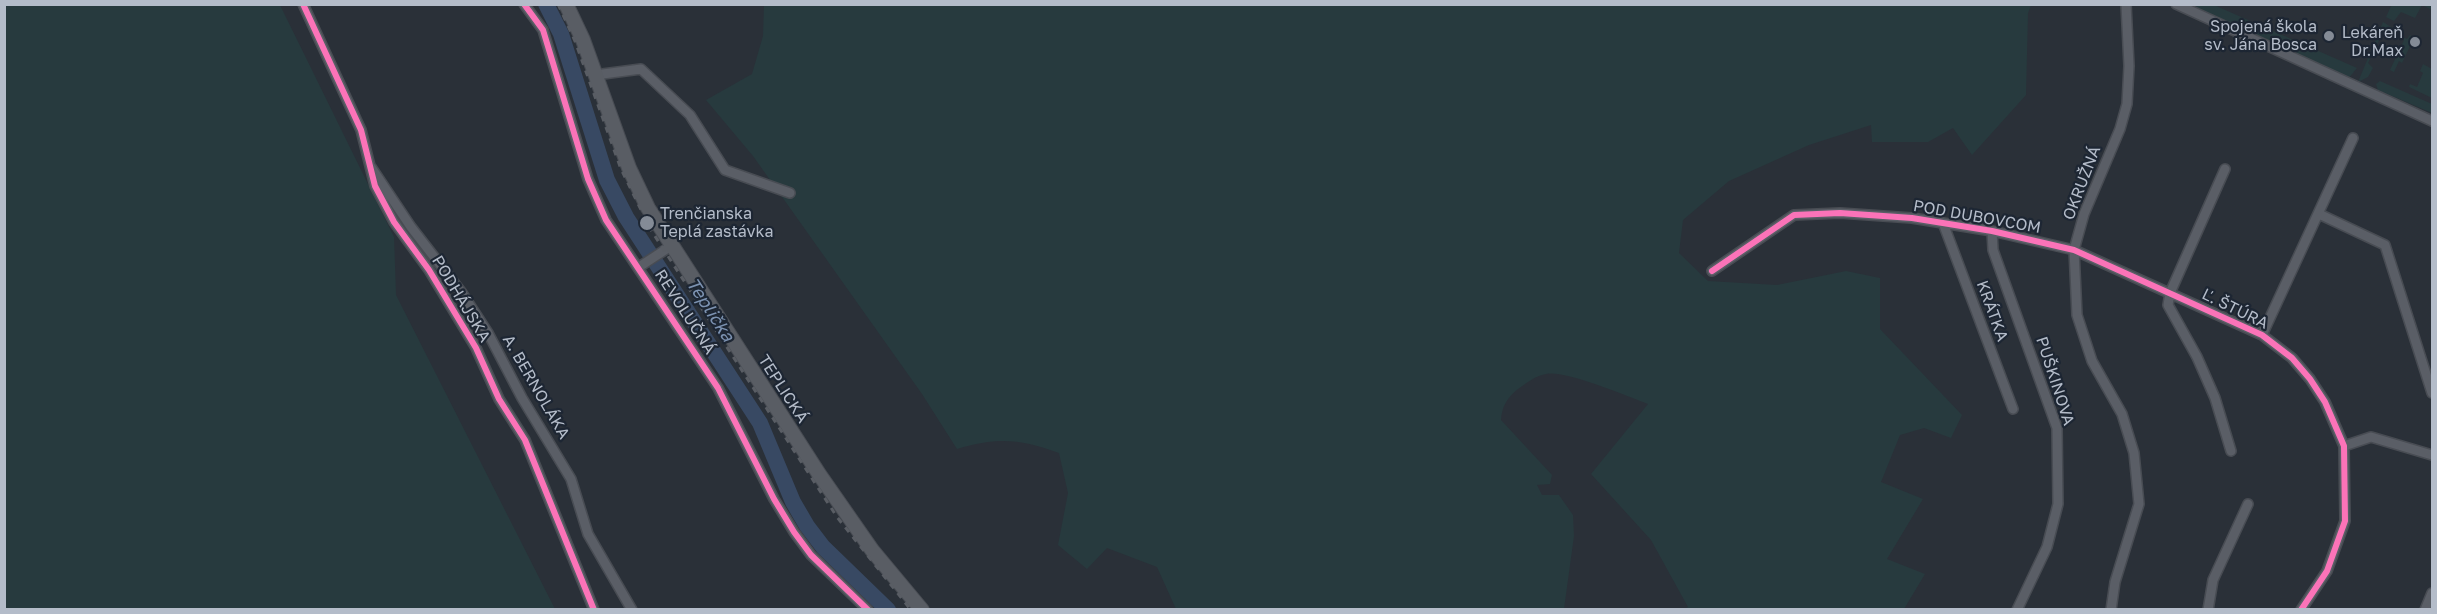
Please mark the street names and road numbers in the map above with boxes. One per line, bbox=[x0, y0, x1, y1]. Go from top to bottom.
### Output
street label: OKRUŽNÁ bbox=[2059, 143, 2105, 223]
street label: POD DUBOVCOM bbox=[1912, 196, 2042, 238]
street label: PODHÁJSKA bbox=[428, 252, 494, 346]
street label: REVOLUČNÁ bbox=[651, 266, 719, 358]
street label: KRÁTKA bbox=[1972, 278, 2012, 344]
street label: Ľ. ŠTÚRA bbox=[2199, 285, 2271, 333]
street label: A. BERNOLÁKA bbox=[498, 331, 574, 443]
street label: PUŠKINOVA bbox=[2032, 334, 2078, 428]
street label: TEPLICKÁ bbox=[754, 351, 812, 427]

